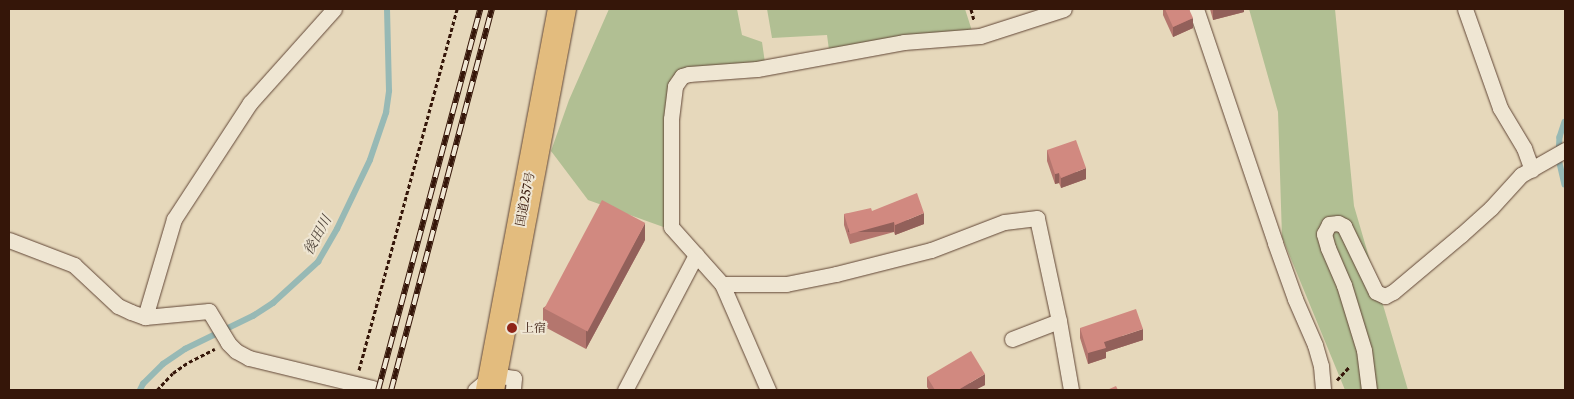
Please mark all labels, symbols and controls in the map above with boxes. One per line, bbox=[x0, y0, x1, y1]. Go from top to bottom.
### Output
street label: 国道257号 bbox=[513, 170, 537, 228]
water label: 後田川 bbox=[299, 213, 335, 257]
place label: 上宿 bbox=[522, 321, 546, 335]
marker: 上宿 bbox=[506, 322, 518, 334]

